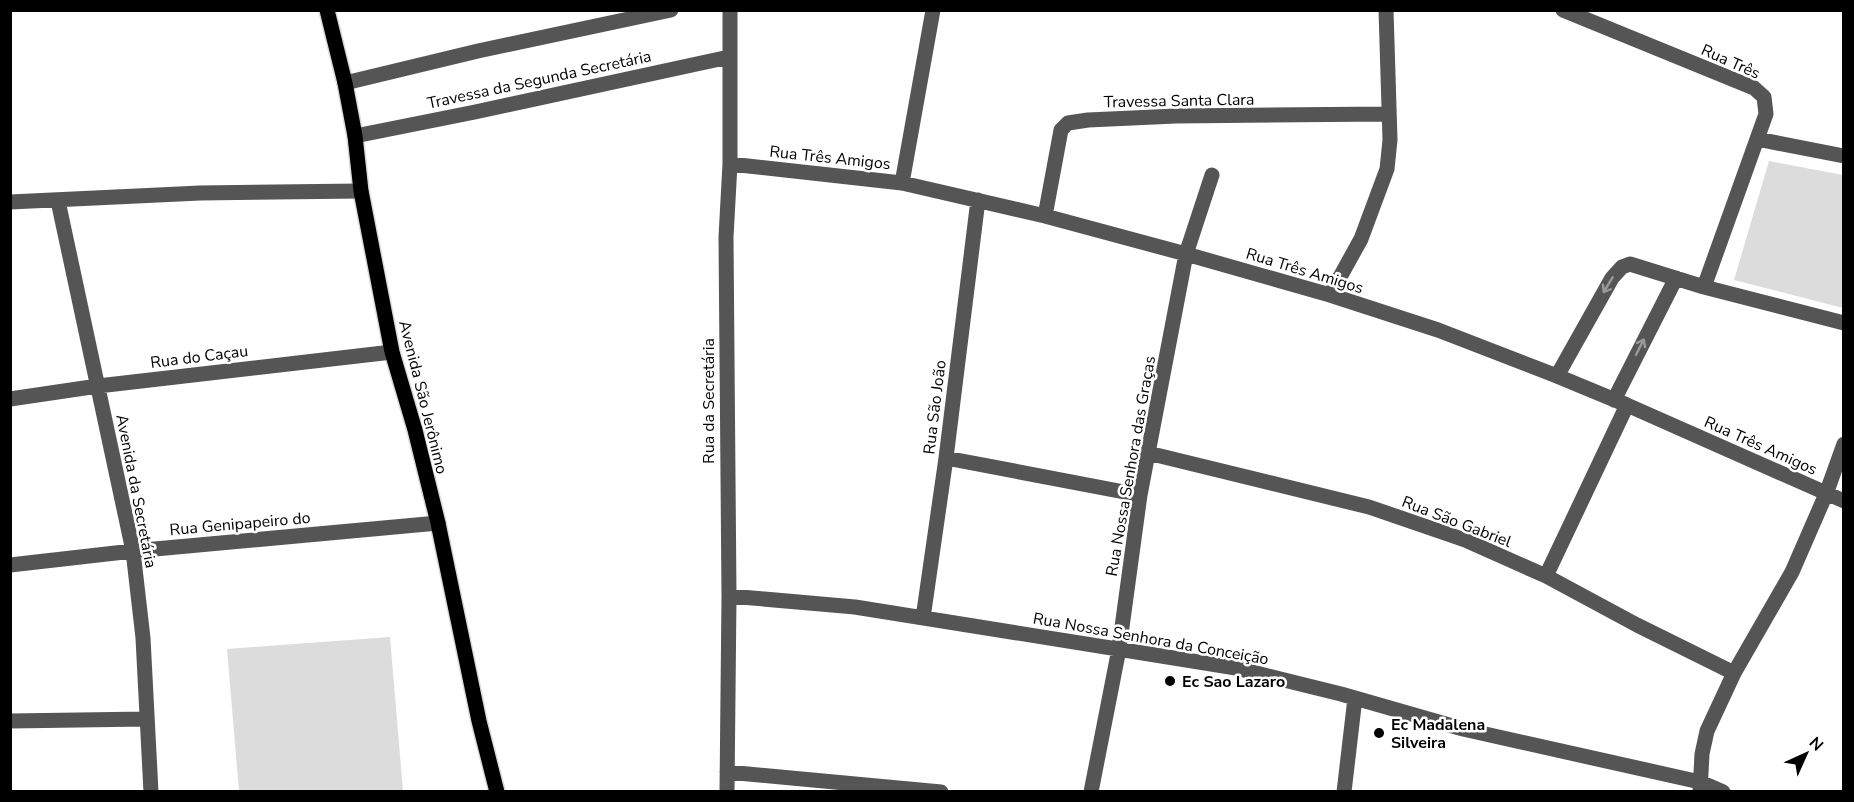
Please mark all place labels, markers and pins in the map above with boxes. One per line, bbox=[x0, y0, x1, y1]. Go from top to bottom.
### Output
place label: Ec Sao Lazaro bbox=[1182, 671, 1285, 693]
marker: Ec Sao Lazaro bbox=[1163, 674, 1177, 688]
place label: Ec Madalena Silveira bbox=[1391, 714, 1485, 754]
marker: Ec Madalena Silveira bbox=[1372, 726, 1386, 740]

